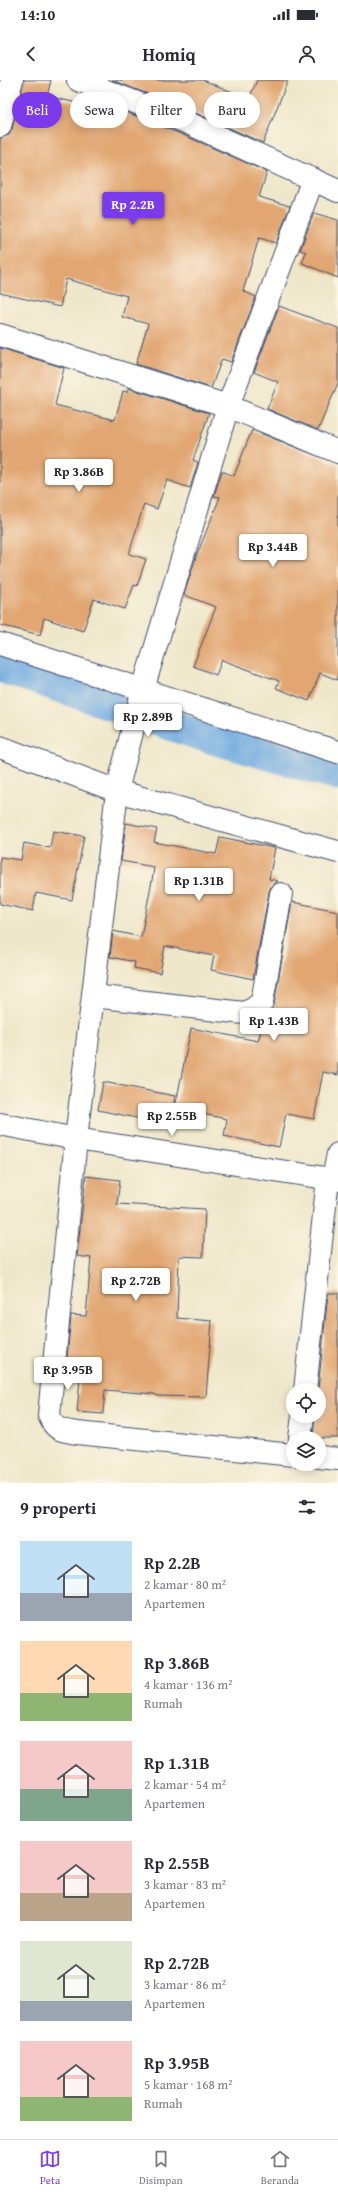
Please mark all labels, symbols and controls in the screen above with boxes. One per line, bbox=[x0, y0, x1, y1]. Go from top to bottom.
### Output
text: 14:10 bbox=[20, 4, 55, 25]
text: Homiq bbox=[142, 41, 196, 68]
icon: back bbox=[20, 43, 42, 65]
icon: person bbox=[296, 43, 318, 65]
chip: Beli bbox=[12, 92, 62, 128]
chip: Sewa bbox=[70, 92, 128, 128]
chip: Filter bbox=[136, 92, 196, 128]
chip: Baru bbox=[204, 92, 260, 128]
pin: Rp 2.2B bbox=[96, 192, 170, 226]
text: Rp 2.2B bbox=[111, 195, 155, 214]
pin: Rp 3.86B bbox=[38, 459, 120, 493]
text: Rp 3.86B bbox=[54, 462, 104, 481]
pin: Rp 3.44B bbox=[232, 534, 314, 568]
text: Rp 3.44B bbox=[248, 537, 298, 556]
pin: Rp 2.89B bbox=[107, 704, 189, 738]
text: Rp 2.89B bbox=[123, 707, 173, 726]
pin: Rp 1.31B bbox=[158, 868, 240, 902]
text: Rp 1.31B bbox=[174, 871, 224, 890]
pin: Rp 1.43B bbox=[233, 1008, 315, 1042]
text: Rp 1.43B bbox=[249, 1011, 299, 1030]
pin: Rp 2.55B bbox=[131, 1103, 213, 1137]
text: Rp 2.55B bbox=[147, 1106, 197, 1125]
pin: Rp 2.72B bbox=[95, 1268, 177, 1302]
text: Rp 2.72B bbox=[111, 1271, 161, 1290]
pin: Rp 3.95B bbox=[27, 1357, 109, 1391]
text: Rp 3.95B bbox=[43, 1360, 93, 1379]
map controls bbox=[286, 1383, 326, 1471]
button: locate bbox=[286, 1383, 326, 1423]
button: layers bbox=[286, 1431, 326, 1471]
text: 9 properti bbox=[20, 1495, 96, 1520]
icon: filters bbox=[296, 1496, 318, 1518]
text: Rp 2.2B bbox=[144, 1550, 201, 1575]
icon: home bbox=[52, 1557, 100, 1605]
text: 2 kamar · 80 m² bbox=[144, 1575, 226, 1594]
text: Apartemen bbox=[144, 1594, 205, 1613]
text: Rp 3.86B bbox=[144, 1650, 210, 1675]
icon: home bbox=[52, 1657, 100, 1705]
text: 4 kamar · 136 m² bbox=[144, 1675, 233, 1694]
text: Rumah bbox=[144, 1694, 183, 1713]
text: Rp 1.31B bbox=[144, 1750, 210, 1775]
icon: home bbox=[52, 1757, 100, 1805]
text: 2 kamar · 54 m² bbox=[144, 1775, 226, 1794]
text: Apartemen bbox=[144, 1794, 205, 1813]
text: Rp 2.55B bbox=[144, 1850, 210, 1875]
icon: home bbox=[52, 1857, 100, 1905]
text: 3 kamar · 83 m² bbox=[144, 1875, 226, 1894]
text: Apartemen bbox=[144, 1894, 205, 1913]
text: Rp 2.72B bbox=[144, 1950, 210, 1975]
icon: home bbox=[52, 1957, 100, 2005]
text: 3 kamar · 86 m² bbox=[144, 1975, 226, 1994]
text: Apartemen bbox=[144, 1994, 205, 2013]
text: Rp 3.95B bbox=[144, 2050, 210, 2075]
icon: home bbox=[52, 2057, 100, 2105]
text: 5 kamar · 168 m² bbox=[144, 2075, 233, 2094]
text: Rumah bbox=[144, 2094, 183, 2113]
tab: Peta bbox=[39, 2148, 61, 2188]
tab: Disimpan bbox=[139, 2148, 183, 2188]
tab: Beranda bbox=[261, 2148, 299, 2188]

